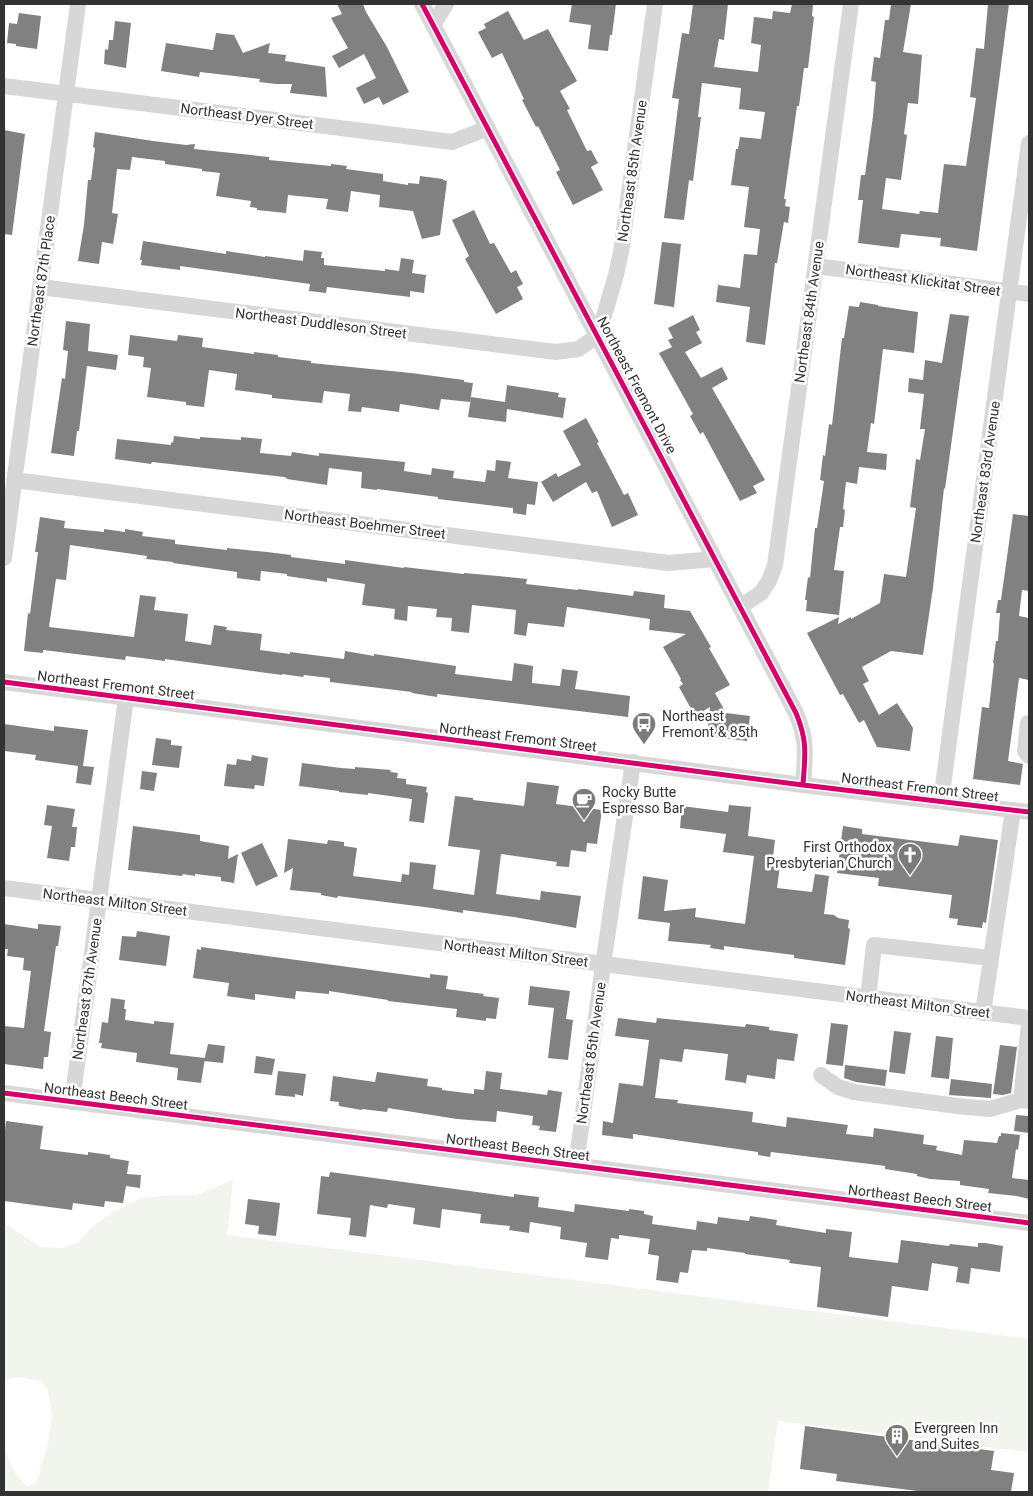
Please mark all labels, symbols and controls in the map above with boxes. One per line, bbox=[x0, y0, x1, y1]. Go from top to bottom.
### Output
street label: Northeast 85th Avenue bbox=[614, 99, 650, 243]
street label: Northeast Dyer Street bbox=[180, 100, 315, 132]
street label: Northeast 87th Place bbox=[24, 215, 58, 347]
street label: Northeast 84th Avenue bbox=[791, 240, 827, 384]
street label: Northeast Klickitat Street bbox=[845, 261, 1002, 299]
street label: Northeast Duddleson Street bbox=[234, 305, 408, 342]
street label: Northeast Fremont Drive bbox=[594, 314, 680, 456]
street label: Northeast 83rd Avenue bbox=[967, 400, 1003, 544]
street label: Northeast Boehmer Street bbox=[283, 506, 447, 542]
street label: Northeast Fremont Street bbox=[36, 667, 196, 703]
place label: Northeast Fremont & 85th bbox=[662, 708, 758, 740]
bus stop icon: Northeast Fremont & 85th bbox=[631, 711, 657, 745]
street label: Northeast Fremont Street bbox=[438, 719, 598, 755]
street label: Northeast Fremont Street bbox=[840, 769, 1000, 805]
place label: Rocky Butte Espresso Bar bbox=[602, 784, 684, 816]
cafe icon: Rocky Butte Espresso Bar bbox=[571, 787, 597, 821]
place label: First Orthodox Presbyterian Church bbox=[766, 839, 892, 871]
church icon: First Orthodox Presbyterian Church bbox=[897, 842, 923, 876]
street label: Northeast Milton Street bbox=[42, 885, 188, 919]
street label: Northeast 87th Avenue bbox=[69, 917, 105, 1061]
street label: Northeast Milton Street bbox=[443, 936, 589, 970]
street label: Northeast 85th Avenue bbox=[573, 981, 609, 1125]
street label: Northeast Milton Street bbox=[845, 987, 991, 1021]
street label: Northeast Beech Street bbox=[43, 1079, 189, 1113]
street label: Northeast Beech Street bbox=[445, 1130, 591, 1164]
street label: Northeast Beech Street bbox=[847, 1181, 993, 1215]
place label: Evergreen Inn and Suites bbox=[914, 1420, 998, 1452]
building icon: Evergreen Inn and Suites bbox=[884, 1423, 910, 1457]

